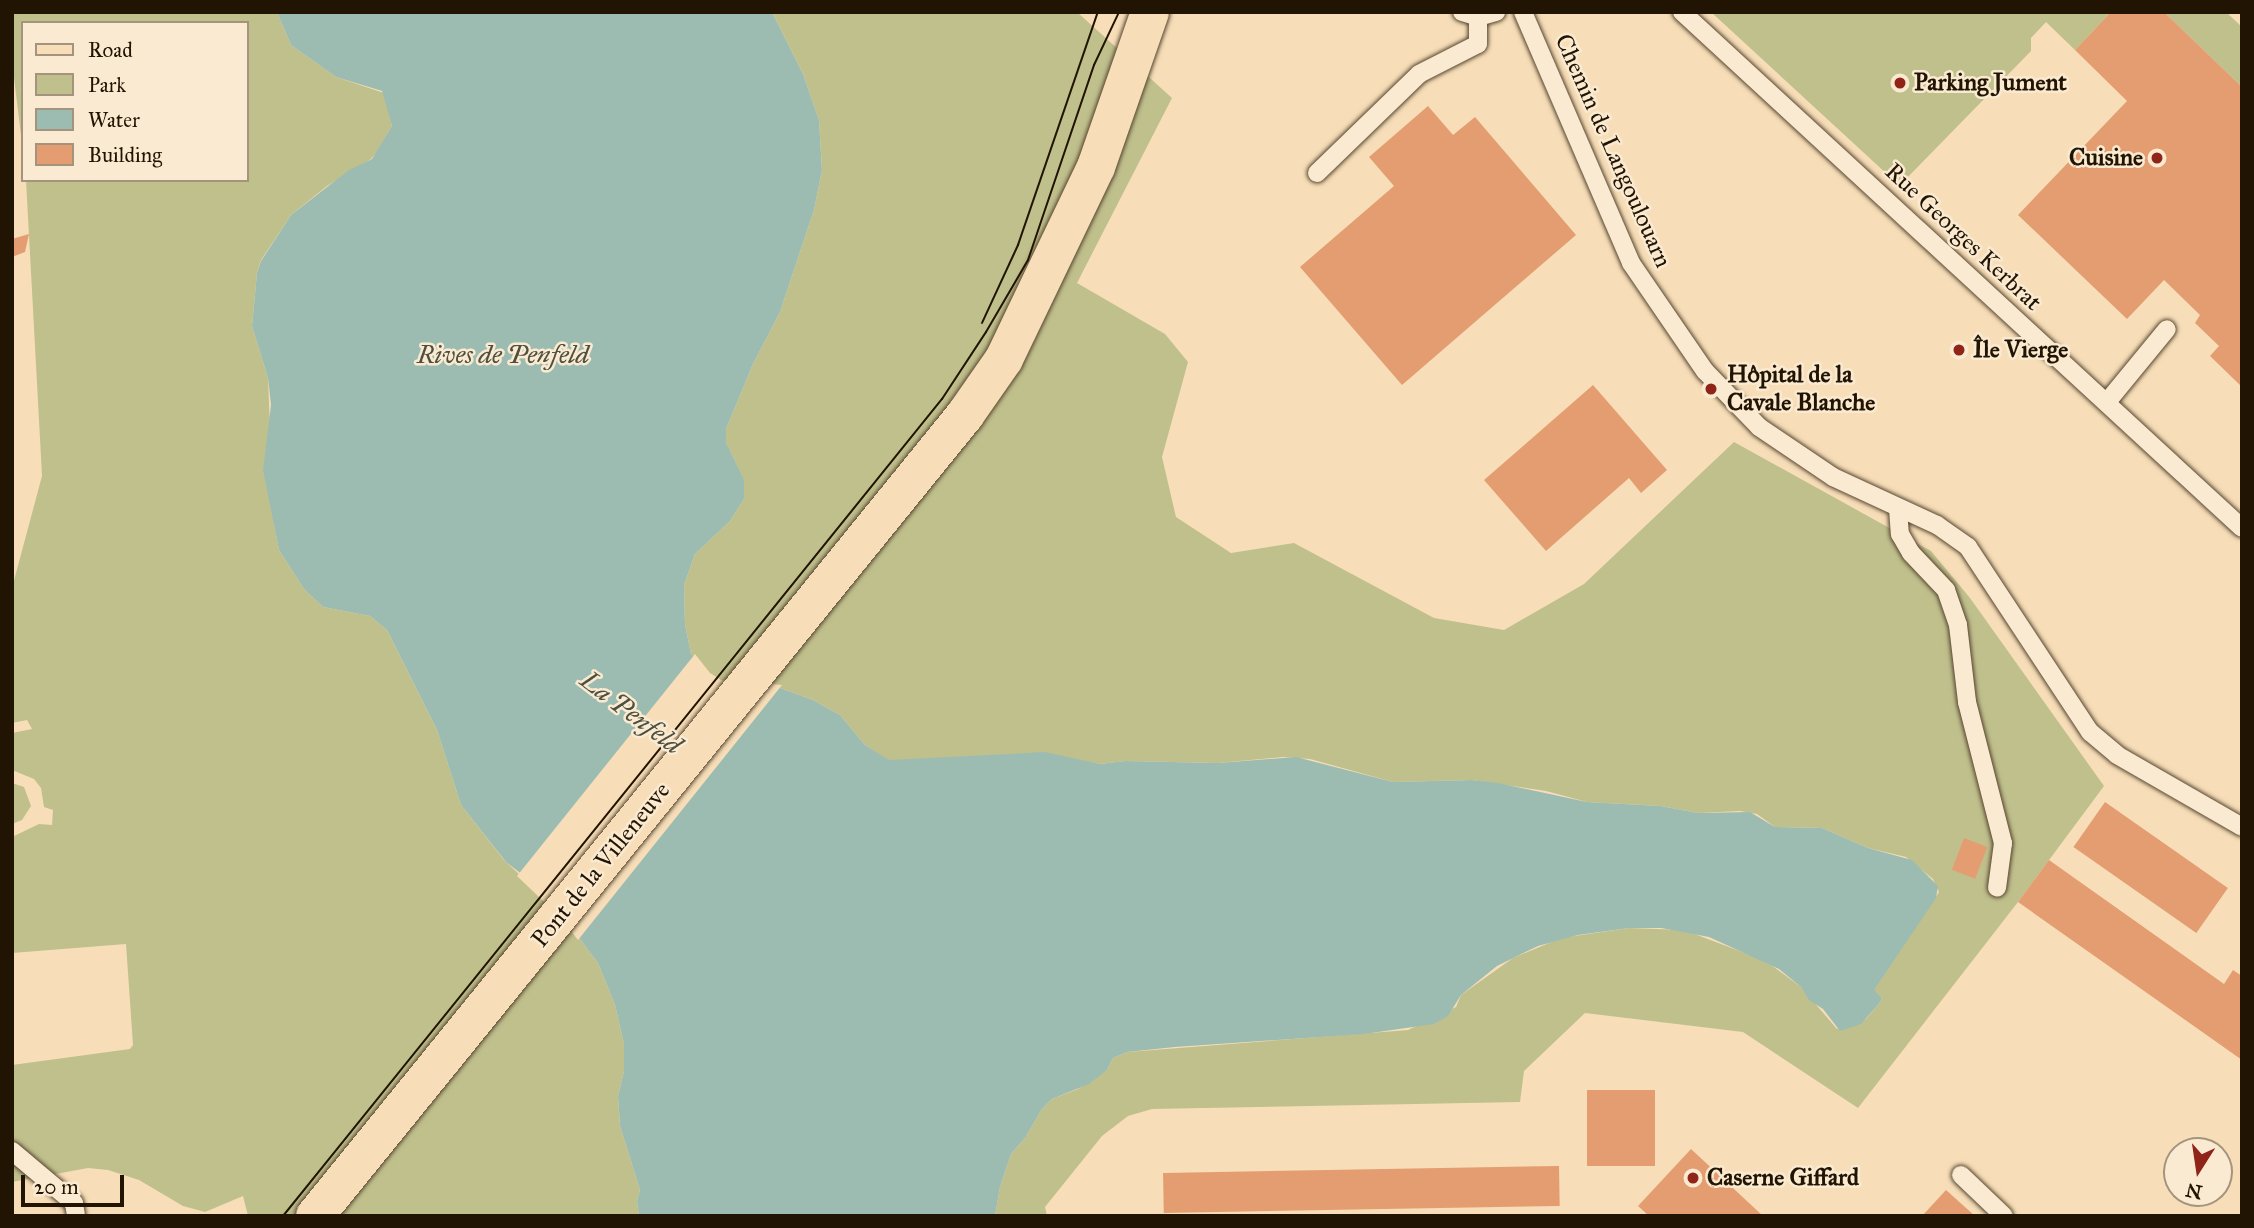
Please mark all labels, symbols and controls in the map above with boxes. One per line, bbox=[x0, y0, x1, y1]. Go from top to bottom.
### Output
legend bbox=[21, 21, 248, 182]
street label: Chemin de Langoulouarn bbox=[1549, 30, 1677, 272]
text: Road bbox=[88, 37, 133, 63]
place label: Parking Jument bbox=[1914, 69, 2067, 97]
text: Park bbox=[88, 72, 126, 98]
marker: Parking Jument bbox=[1892, 75, 1908, 91]
text: Water bbox=[88, 107, 140, 133]
text: Building bbox=[88, 142, 162, 168]
place label: Cuisine bbox=[2069, 144, 2143, 172]
marker: Cuisine bbox=[2149, 150, 2165, 166]
street label: Rue Georges Kerbrat bbox=[1879, 157, 2047, 317]
place label: Île Vierge bbox=[1973, 336, 2068, 364]
water label: Rives de Penfeld bbox=[417, 339, 589, 371]
marker: Île Vierge bbox=[1951, 342, 1967, 358]
place label: Hôpital de la Cavale Blanche bbox=[1727, 361, 1875, 417]
marker: Hôpital de la Cavale Blanche bbox=[1701, 379, 1721, 399]
water label: La Penfeld bbox=[574, 665, 688, 761]
street label: Pont de la Villeneuve bbox=[526, 777, 676, 953]
north arrow bbox=[2163, 1137, 2233, 1207]
scale bar bbox=[24, 1162, 128, 1206]
place label: Caserne Giffard bbox=[1707, 1164, 1859, 1192]
marker: Caserne Giffard bbox=[1685, 1170, 1701, 1186]
text: 20 m bbox=[34, 1174, 79, 1200]
text: N bbox=[2184, 1178, 2204, 1204]

